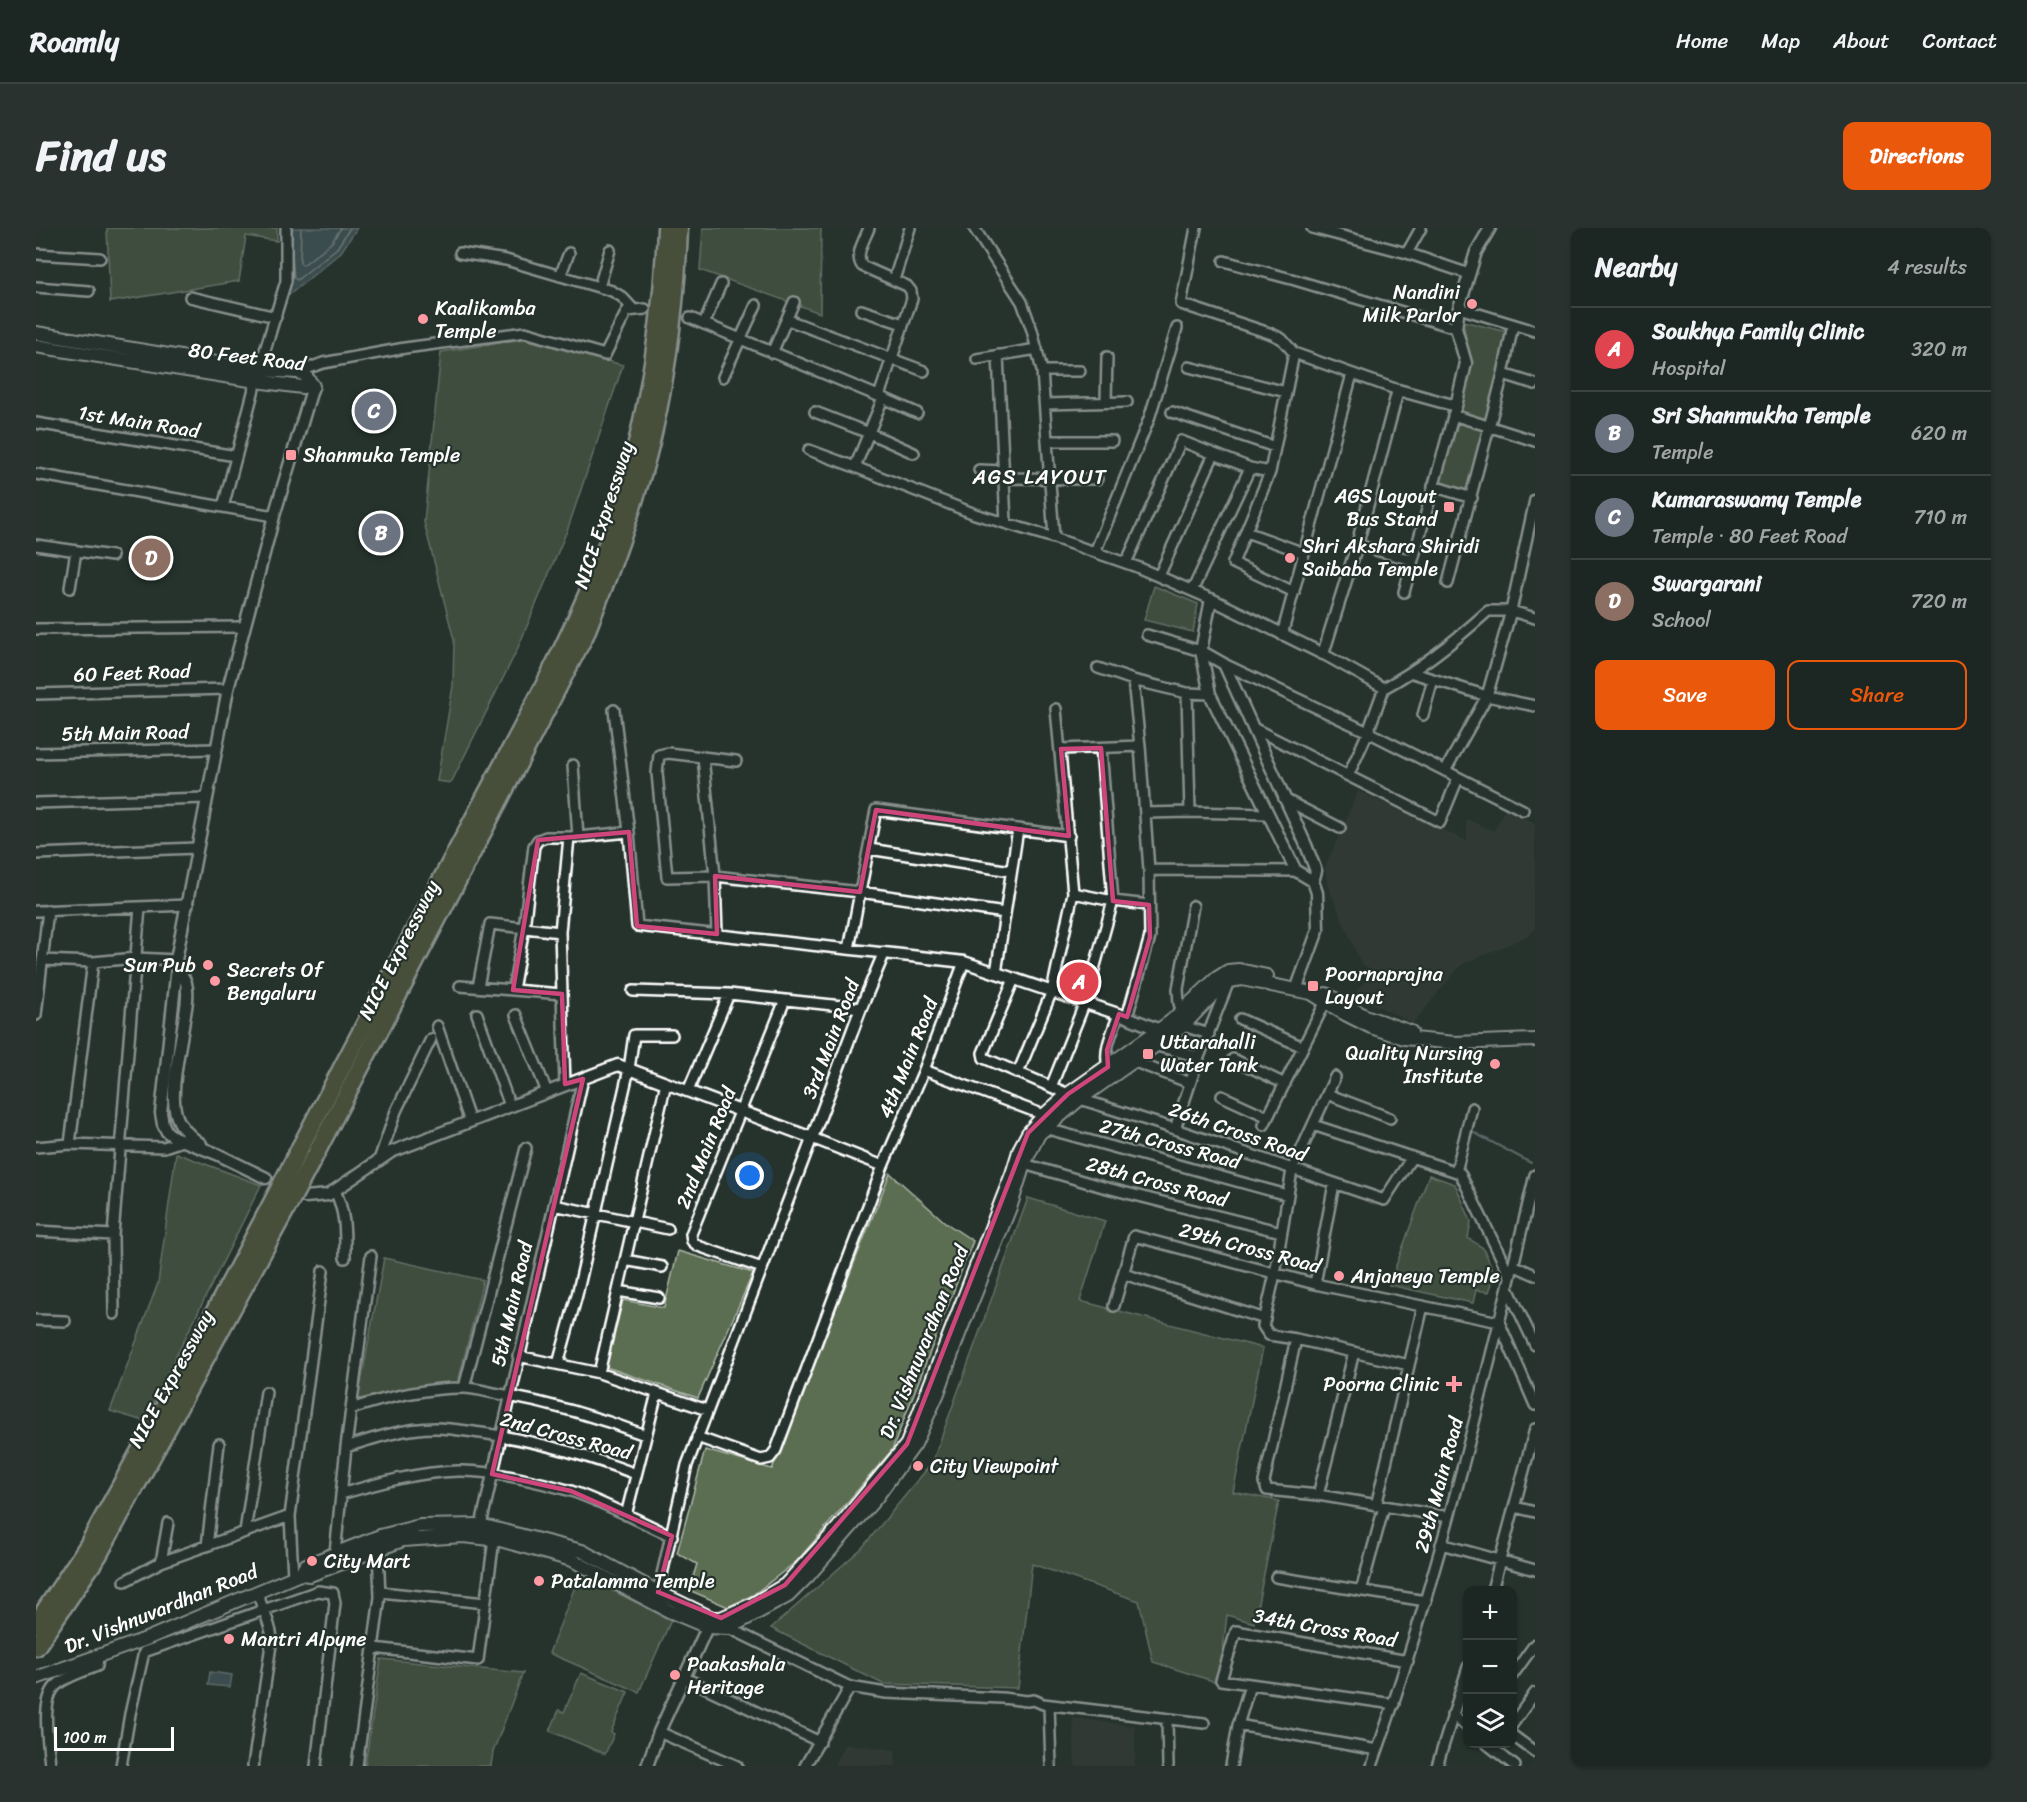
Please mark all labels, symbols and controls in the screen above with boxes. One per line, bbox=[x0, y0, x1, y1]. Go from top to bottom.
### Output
text: Roamly bbox=[30, 17, 119, 66]
text: Home bbox=[1676, 22, 1728, 60]
text: Map bbox=[1761, 22, 1800, 60]
text: About bbox=[1833, 22, 1890, 60]
text: Contact bbox=[1923, 22, 1997, 60]
text: Find us bbox=[36, 119, 166, 193]
button: Directions bbox=[1843, 122, 1991, 190]
text: Nearby bbox=[1595, 244, 1677, 290]
text: 4 results bbox=[1887, 250, 1967, 285]
place label: Nandini Milk Parlor bbox=[1363, 275, 1462, 333]
place label: Kaalikamba Temple bbox=[435, 291, 536, 349]
marker: Nandini Milk Parlor bbox=[1465, 297, 1479, 311]
marker: Kaalikamba Temple bbox=[416, 312, 430, 326]
text: Soukhya Family Clinic bbox=[1652, 312, 1864, 351]
street label: 80 Feet Road bbox=[186, 332, 309, 382]
text: A bbox=[1608, 332, 1621, 367]
text: 320 m bbox=[1911, 332, 1967, 367]
text: Hospital bbox=[1652, 351, 1725, 386]
pin: C bbox=[354, 388, 394, 434]
street label: 1st Main Road bbox=[76, 395, 204, 449]
text: Sri Shanmukha Temple bbox=[1652, 396, 1871, 435]
text: B bbox=[1608, 416, 1621, 451]
text: 620 m bbox=[1911, 416, 1967, 451]
text: Temple bbox=[1652, 435, 1714, 470]
street label: NICE Expressway bbox=[564, 436, 645, 593]
place label: Shanmuka Temple bbox=[303, 438, 460, 473]
marker: Shanmuka Temple bbox=[284, 448, 298, 462]
district label: AGS LAYOUT bbox=[972, 458, 1107, 496]
place label: AGS Layout Bus Stand bbox=[1333, 479, 1438, 537]
text: Kumaraswamy Temple bbox=[1652, 480, 1861, 519]
marker: AGS Layout Bus Stand bbox=[1442, 500, 1456, 514]
text: C bbox=[1608, 500, 1621, 535]
text: 710 m bbox=[1914, 500, 1967, 535]
pin: B bbox=[362, 510, 400, 556]
text: Temple · 80 Feet Road bbox=[1652, 519, 1847, 554]
place label: Shri Akshara Shiridi Saibaba Temple bbox=[1302, 529, 1480, 587]
pin: D bbox=[132, 536, 170, 580]
marker: Shri Akshara Shiridi Saibaba Temple bbox=[1283, 551, 1297, 565]
text: Swargarani bbox=[1652, 564, 1761, 603]
text: D bbox=[1609, 584, 1620, 619]
text: 720 m bbox=[1911, 584, 1967, 619]
text: School bbox=[1652, 603, 1711, 638]
street label: 60 Feet Road bbox=[73, 653, 193, 693]
button: Save bbox=[1595, 660, 1775, 730]
button: Share bbox=[1787, 660, 1967, 730]
street label: 5th Main Road bbox=[61, 714, 190, 752]
street label: NICE Expressway bbox=[349, 873, 450, 1026]
place label: Sun Pub bbox=[124, 948, 196, 983]
place label: Secrets Of Bengaluru bbox=[227, 953, 325, 1011]
place label: Poornaprajna Layout bbox=[1325, 957, 1444, 1015]
marker: Sun Pub bbox=[201, 958, 215, 972]
pin: A bbox=[1060, 960, 1098, 1005]
street label: 3rd Main Road bbox=[792, 973, 870, 1104]
marker: Secrets Of Bengaluru bbox=[208, 974, 222, 988]
marker: Poornaprajna Layout bbox=[1306, 979, 1320, 993]
street label: 4th Main Road bbox=[868, 991, 949, 1124]
place label: Uttarahalli Water Tank bbox=[1160, 1025, 1259, 1083]
place label: Quality Nursing Institute bbox=[1345, 1036, 1483, 1094]
marker: Uttarahalli Water Tank bbox=[1141, 1047, 1155, 1061]
marker: Quality Nursing Institute bbox=[1488, 1057, 1502, 1071]
street label: 2nd Main Road bbox=[666, 1080, 747, 1214]
street label: 26th Cross Road bbox=[1164, 1092, 1313, 1173]
street label: 27th Cross Road bbox=[1096, 1108, 1246, 1180]
street label: 28th Cross Road bbox=[1082, 1146, 1233, 1218]
your location bbox=[735, 1161, 764, 1190]
street label: 29th Cross Road bbox=[1175, 1212, 1326, 1284]
street label: 5th Main Road bbox=[481, 1237, 544, 1370]
street label: Dr. Vishnuvardhan Road bbox=[869, 1239, 979, 1444]
place label: Anjaneya Temple bbox=[1350, 1259, 1500, 1294]
marker: Anjaneya Temple bbox=[1332, 1269, 1346, 1283]
street label: NICE Expressway bbox=[118, 1303, 224, 1455]
place label: Poorna Clinic bbox=[1323, 1367, 1440, 1402]
marker: Poorna Clinic bbox=[1445, 1375, 1463, 1393]
street label: 2nd Cross Road bbox=[496, 1402, 637, 1471]
street label: 29th Main Road bbox=[1404, 1412, 1474, 1557]
place label: City Viewpoint bbox=[930, 1449, 1059, 1484]
marker: City Viewpoint bbox=[911, 1459, 925, 1473]
place label: City Mart bbox=[324, 1544, 411, 1579]
street label: Dr. Vishnuvardhan Road bbox=[59, 1554, 264, 1664]
marker: City Mart bbox=[305, 1554, 319, 1568]
place label: Patalamma Temple bbox=[551, 1564, 715, 1599]
marker: Patalamma Temple bbox=[532, 1574, 546, 1588]
map controls bbox=[1463, 1586, 1517, 1748]
button: + bbox=[1463, 1586, 1517, 1640]
street label: 34th Cross Road bbox=[1250, 1598, 1401, 1658]
place label: Mantri Alpyne bbox=[241, 1622, 366, 1657]
marker: Mantri Alpyne bbox=[222, 1632, 236, 1646]
button: − bbox=[1463, 1640, 1517, 1694]
place label: Paakashala Heritage bbox=[687, 1647, 786, 1705]
marker: Paakashala Heritage bbox=[668, 1668, 682, 1682]
button: layers bbox=[1463, 1694, 1517, 1748]
text: 100 m bbox=[63, 1723, 107, 1752]
scale bar bbox=[54, 1724, 174, 1752]

